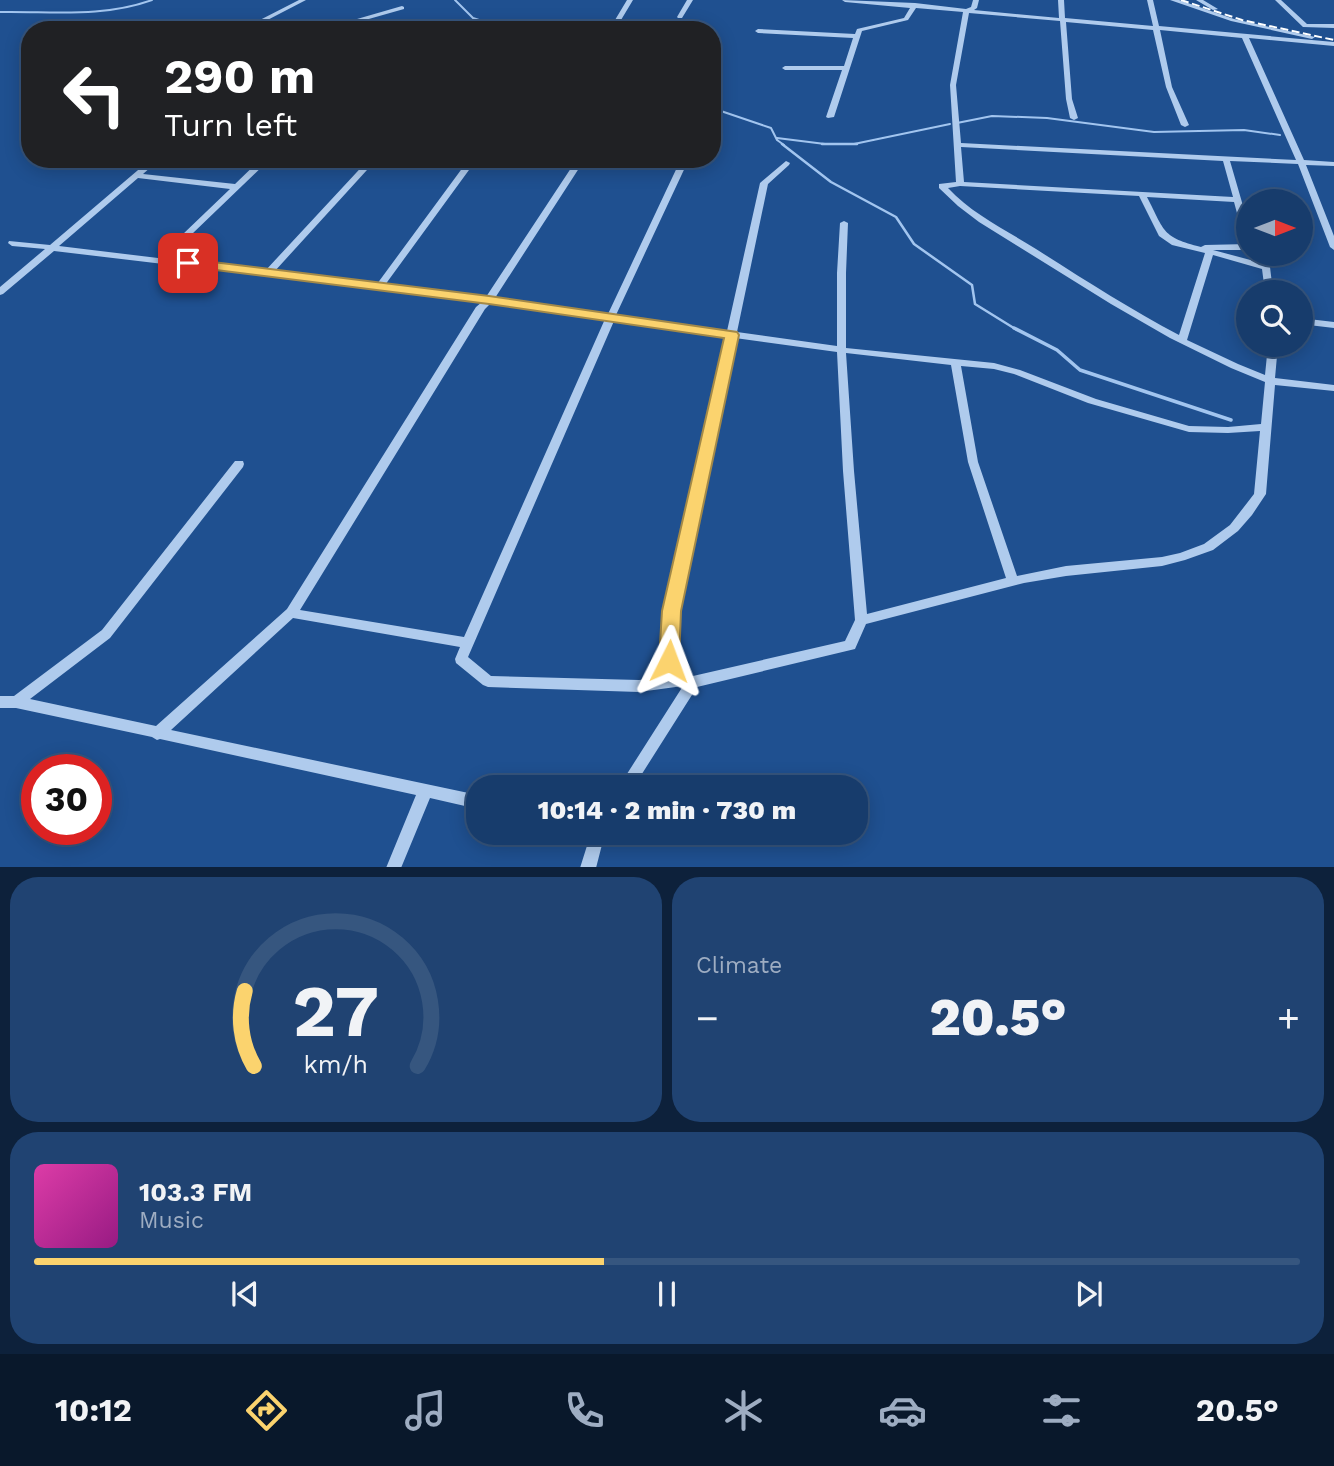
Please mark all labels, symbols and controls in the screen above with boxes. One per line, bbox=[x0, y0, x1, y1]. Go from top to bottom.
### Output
text: 290 m bbox=[164, 47, 315, 105]
icon: left bbox=[49, 49, 140, 140]
text: Turn left bbox=[164, 106, 297, 144]
north arrow bbox=[1236, 189, 1312, 266]
map controls bbox=[1236, 189, 1313, 357]
pin bbox=[158, 233, 218, 293]
icon: arrive bbox=[169, 244, 207, 282]
button: search bbox=[1236, 280, 1313, 357]
position arrow bbox=[632, 624, 706, 698]
speed limit sign: 30 bbox=[21, 754, 112, 845]
text: 10:14 · 2 min · 730 m bbox=[538, 795, 796, 825]
text: Climate bbox=[696, 952, 782, 979]
text: 27 bbox=[293, 968, 379, 1054]
text: 20.5° bbox=[929, 987, 1067, 1048]
text: − bbox=[696, 996, 719, 1040]
text: + bbox=[1277, 996, 1300, 1040]
text: km/h bbox=[304, 1049, 368, 1078]
text: 103.3 FM bbox=[139, 1177, 252, 1207]
text: Music bbox=[139, 1207, 204, 1234]
icon: previous bbox=[226, 1275, 264, 1313]
icon: pause bbox=[648, 1275, 686, 1313]
icon: next bbox=[1070, 1275, 1108, 1313]
icon: directions bbox=[242, 1386, 291, 1435]
icon: music bbox=[401, 1386, 450, 1435]
icon: phone bbox=[560, 1386, 609, 1435]
icon: climate bbox=[719, 1386, 768, 1435]
icon: car bbox=[878, 1386, 927, 1435]
icon: filters bbox=[1037, 1386, 1086, 1435]
text: 10:12 bbox=[55, 1391, 132, 1429]
text: 20.5° bbox=[1196, 1391, 1279, 1429]

